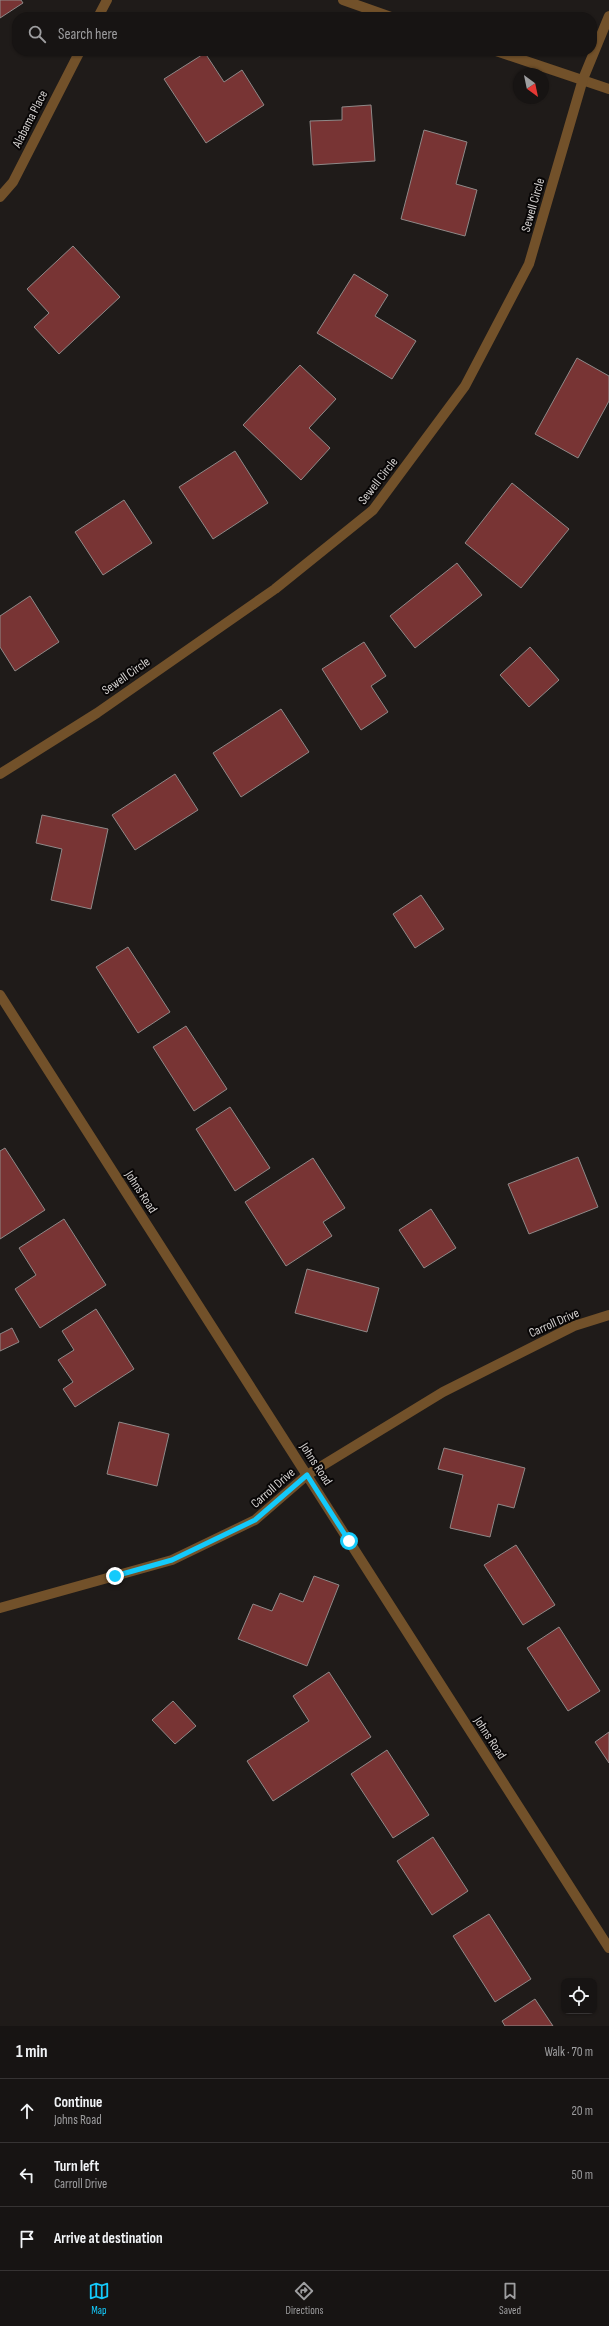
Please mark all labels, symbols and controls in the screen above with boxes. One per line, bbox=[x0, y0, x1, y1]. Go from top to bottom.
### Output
search box bbox=[12, 12, 597, 56]
icon: search bbox=[26, 23, 48, 45]
text: Search here bbox=[58, 25, 118, 44]
north arrow bbox=[513, 68, 549, 104]
street label: Alabama Place bbox=[8, 88, 51, 151]
street label: Sewell Circle bbox=[518, 176, 548, 234]
street label: Sewell Circle bbox=[355, 454, 401, 508]
street label: Sewell Circle bbox=[99, 654, 153, 698]
street label: Johns Road bbox=[121, 1167, 161, 1216]
street label: Carroll Drive bbox=[526, 1305, 582, 1341]
street label: Johns Road bbox=[296, 1439, 336, 1488]
street label: Carroll Drive bbox=[248, 1464, 298, 1512]
route start bbox=[340, 1532, 358, 1550]
route end bbox=[106, 1567, 124, 1585]
street label: Johns Road bbox=[470, 1713, 510, 1762]
map controls bbox=[561, 1978, 597, 2014]
button: locate bbox=[561, 1978, 597, 2014]
text: 1 min bbox=[16, 2042, 48, 2062]
text: Walk · 70 m bbox=[544, 2044, 593, 2060]
text: Continue bbox=[54, 2093, 103, 2112]
icon: ahead bbox=[16, 2100, 38, 2122]
text: 20 m bbox=[571, 2103, 593, 2119]
text: Johns Road bbox=[54, 2112, 102, 2128]
text: Turn left bbox=[54, 2157, 99, 2176]
icon: left bbox=[16, 2164, 38, 2186]
text: 50 m bbox=[572, 2167, 593, 2183]
text: Carroll Drive bbox=[54, 2176, 107, 2192]
icon: arrive bbox=[16, 2228, 38, 2250]
text: Arrive at destination bbox=[54, 2229, 163, 2248]
tab: Map bbox=[88, 2280, 110, 2317]
tab: Directions bbox=[286, 2280, 323, 2317]
tab: Saved bbox=[499, 2280, 521, 2317]

